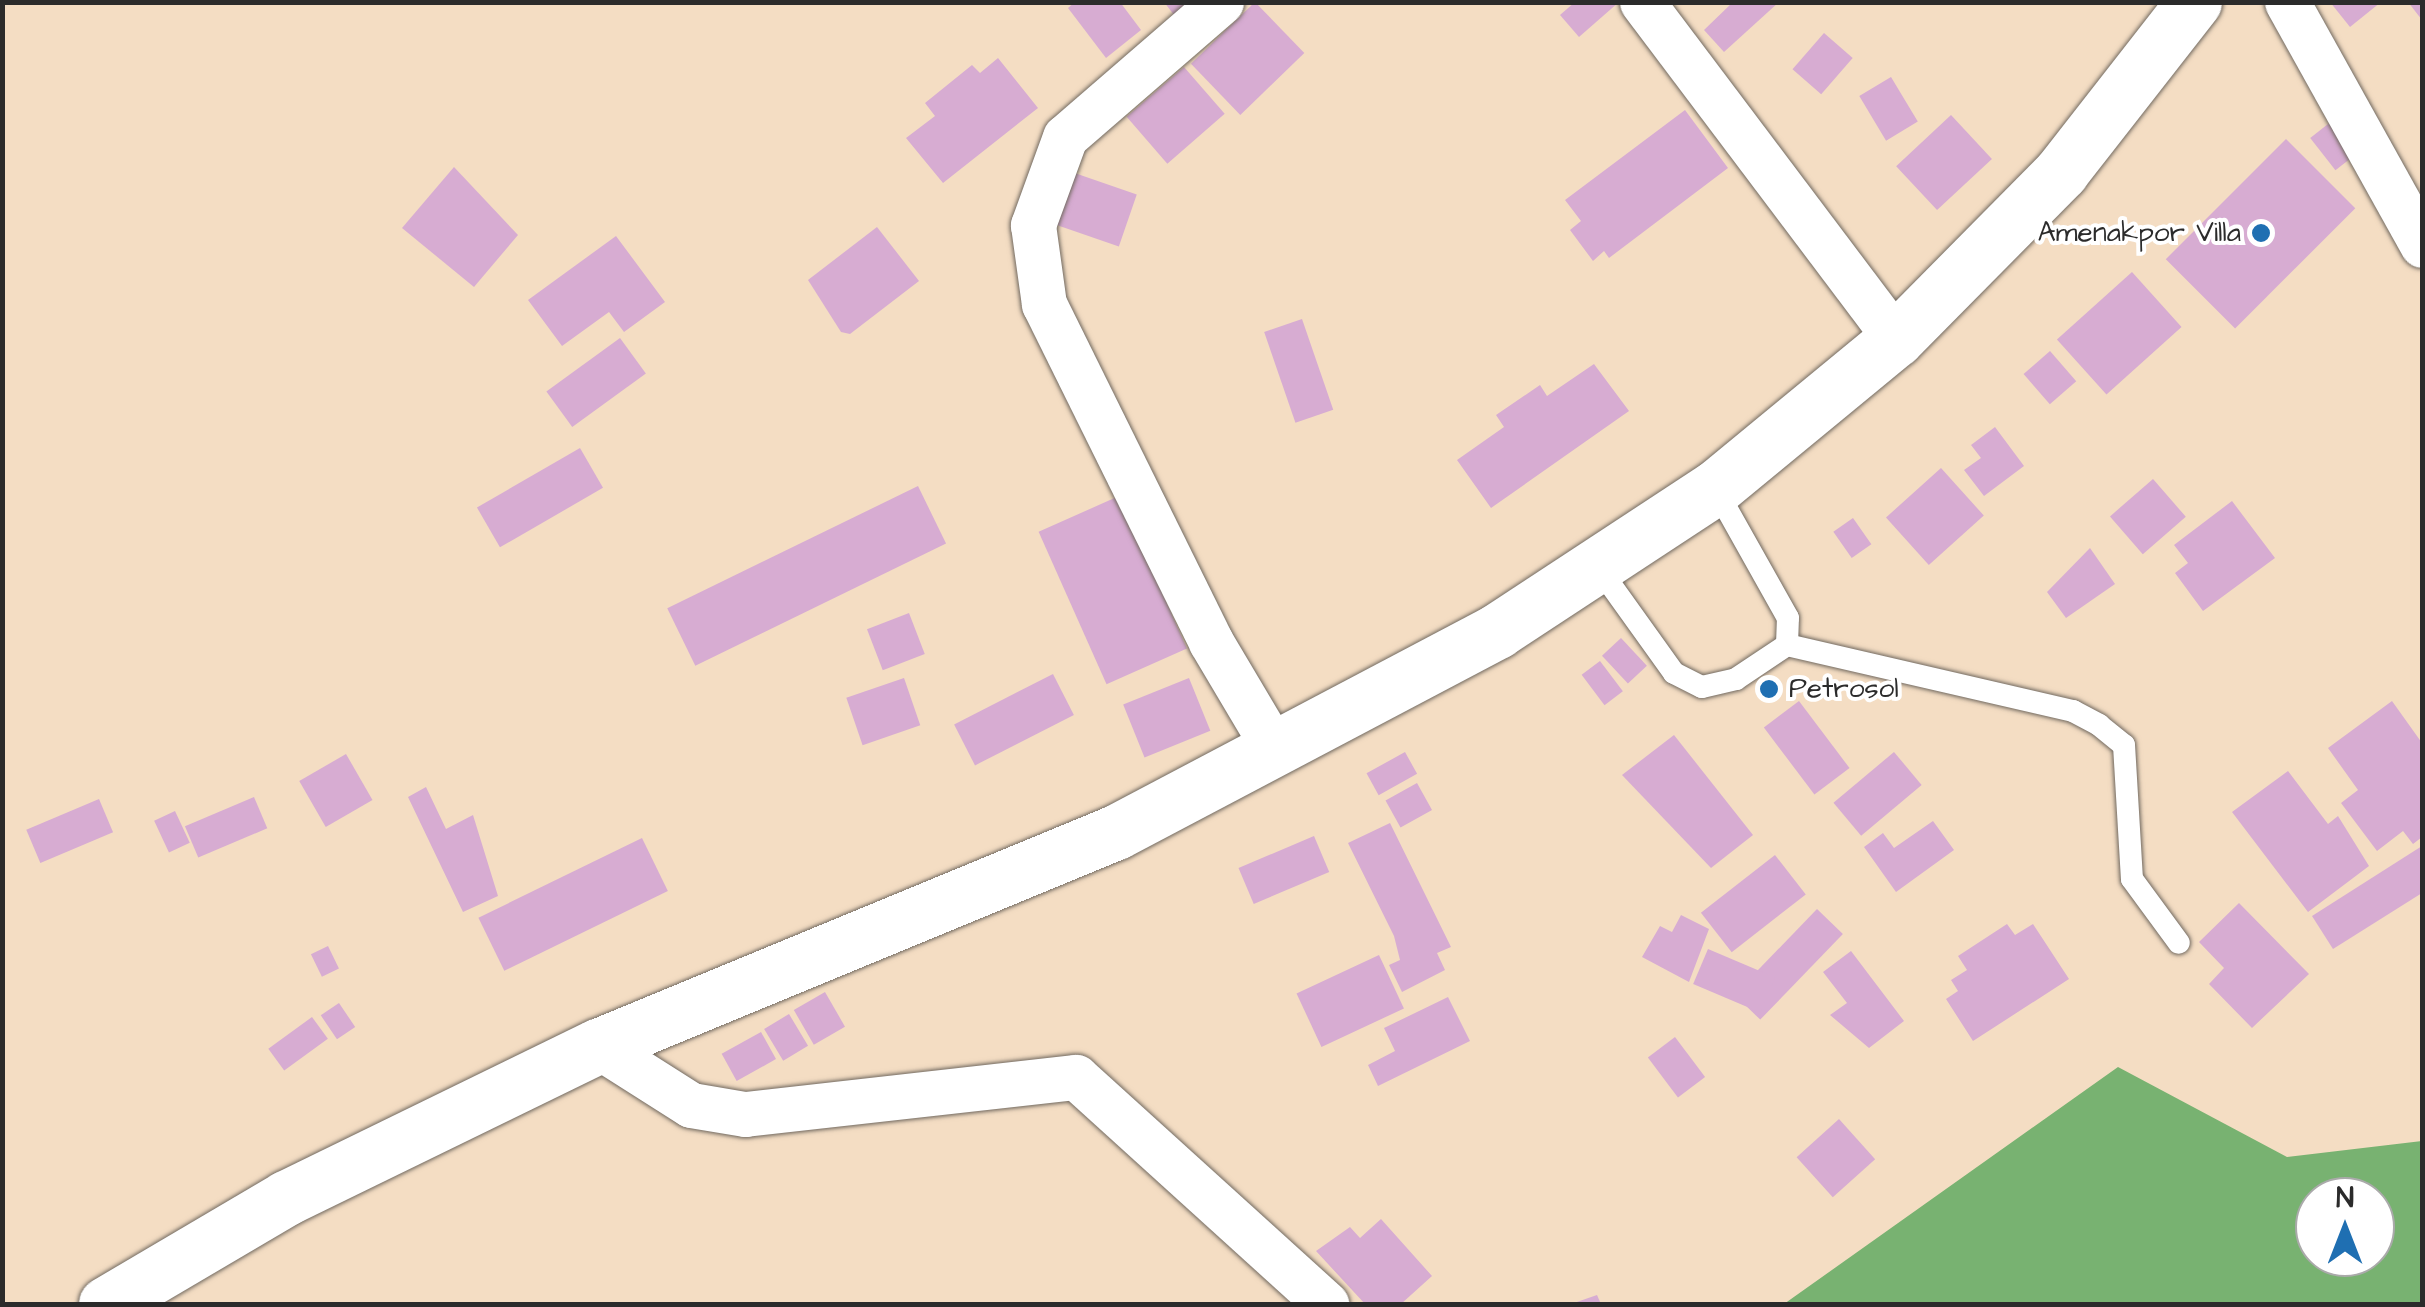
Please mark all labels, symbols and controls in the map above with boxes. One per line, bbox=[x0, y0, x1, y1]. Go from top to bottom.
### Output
place label: Amenakpor Villa bbox=[2038, 216, 2241, 250]
marker: Amenakpor Villa bbox=[2250, 222, 2272, 244]
place label: Petrosol bbox=[1789, 672, 1899, 706]
marker: Petrosol bbox=[1758, 678, 1780, 700]
north arrow bbox=[2295, 1177, 2395, 1277]
text: N bbox=[2336, 1179, 2354, 1218]

